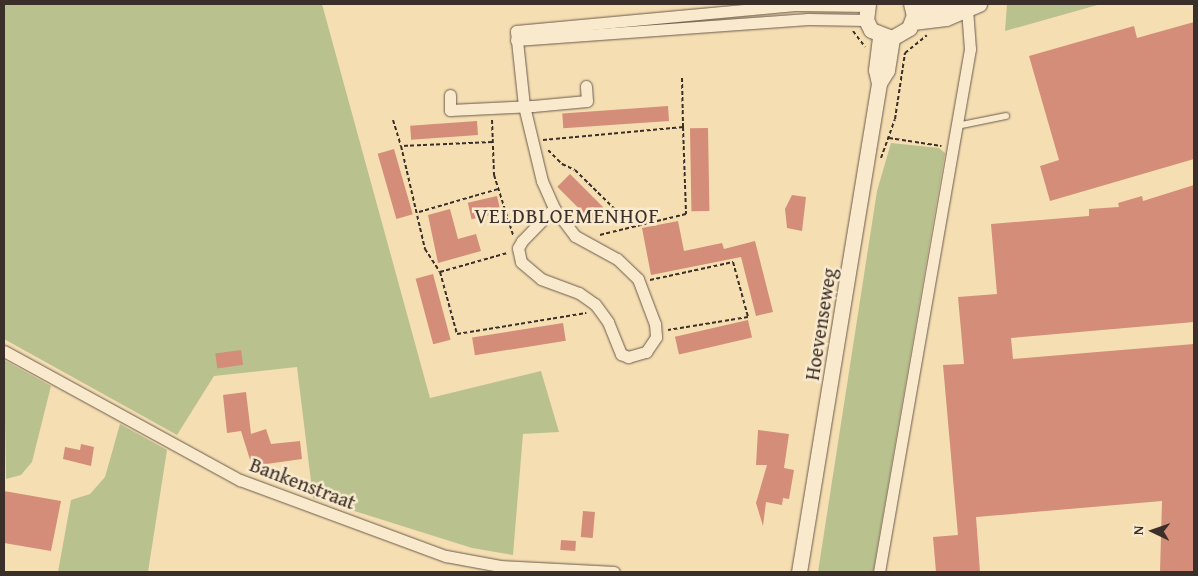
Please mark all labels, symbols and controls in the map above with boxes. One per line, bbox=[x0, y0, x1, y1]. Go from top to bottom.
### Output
district label: VELDBLOEMENHOF bbox=[473, 203, 661, 229]
street label: Hoevenseweg bbox=[799, 266, 841, 382]
street label: Bankenstraat bbox=[247, 452, 359, 514]
north arrow bbox=[1128, 506, 1178, 556]
text: N bbox=[1128, 525, 1148, 535]

